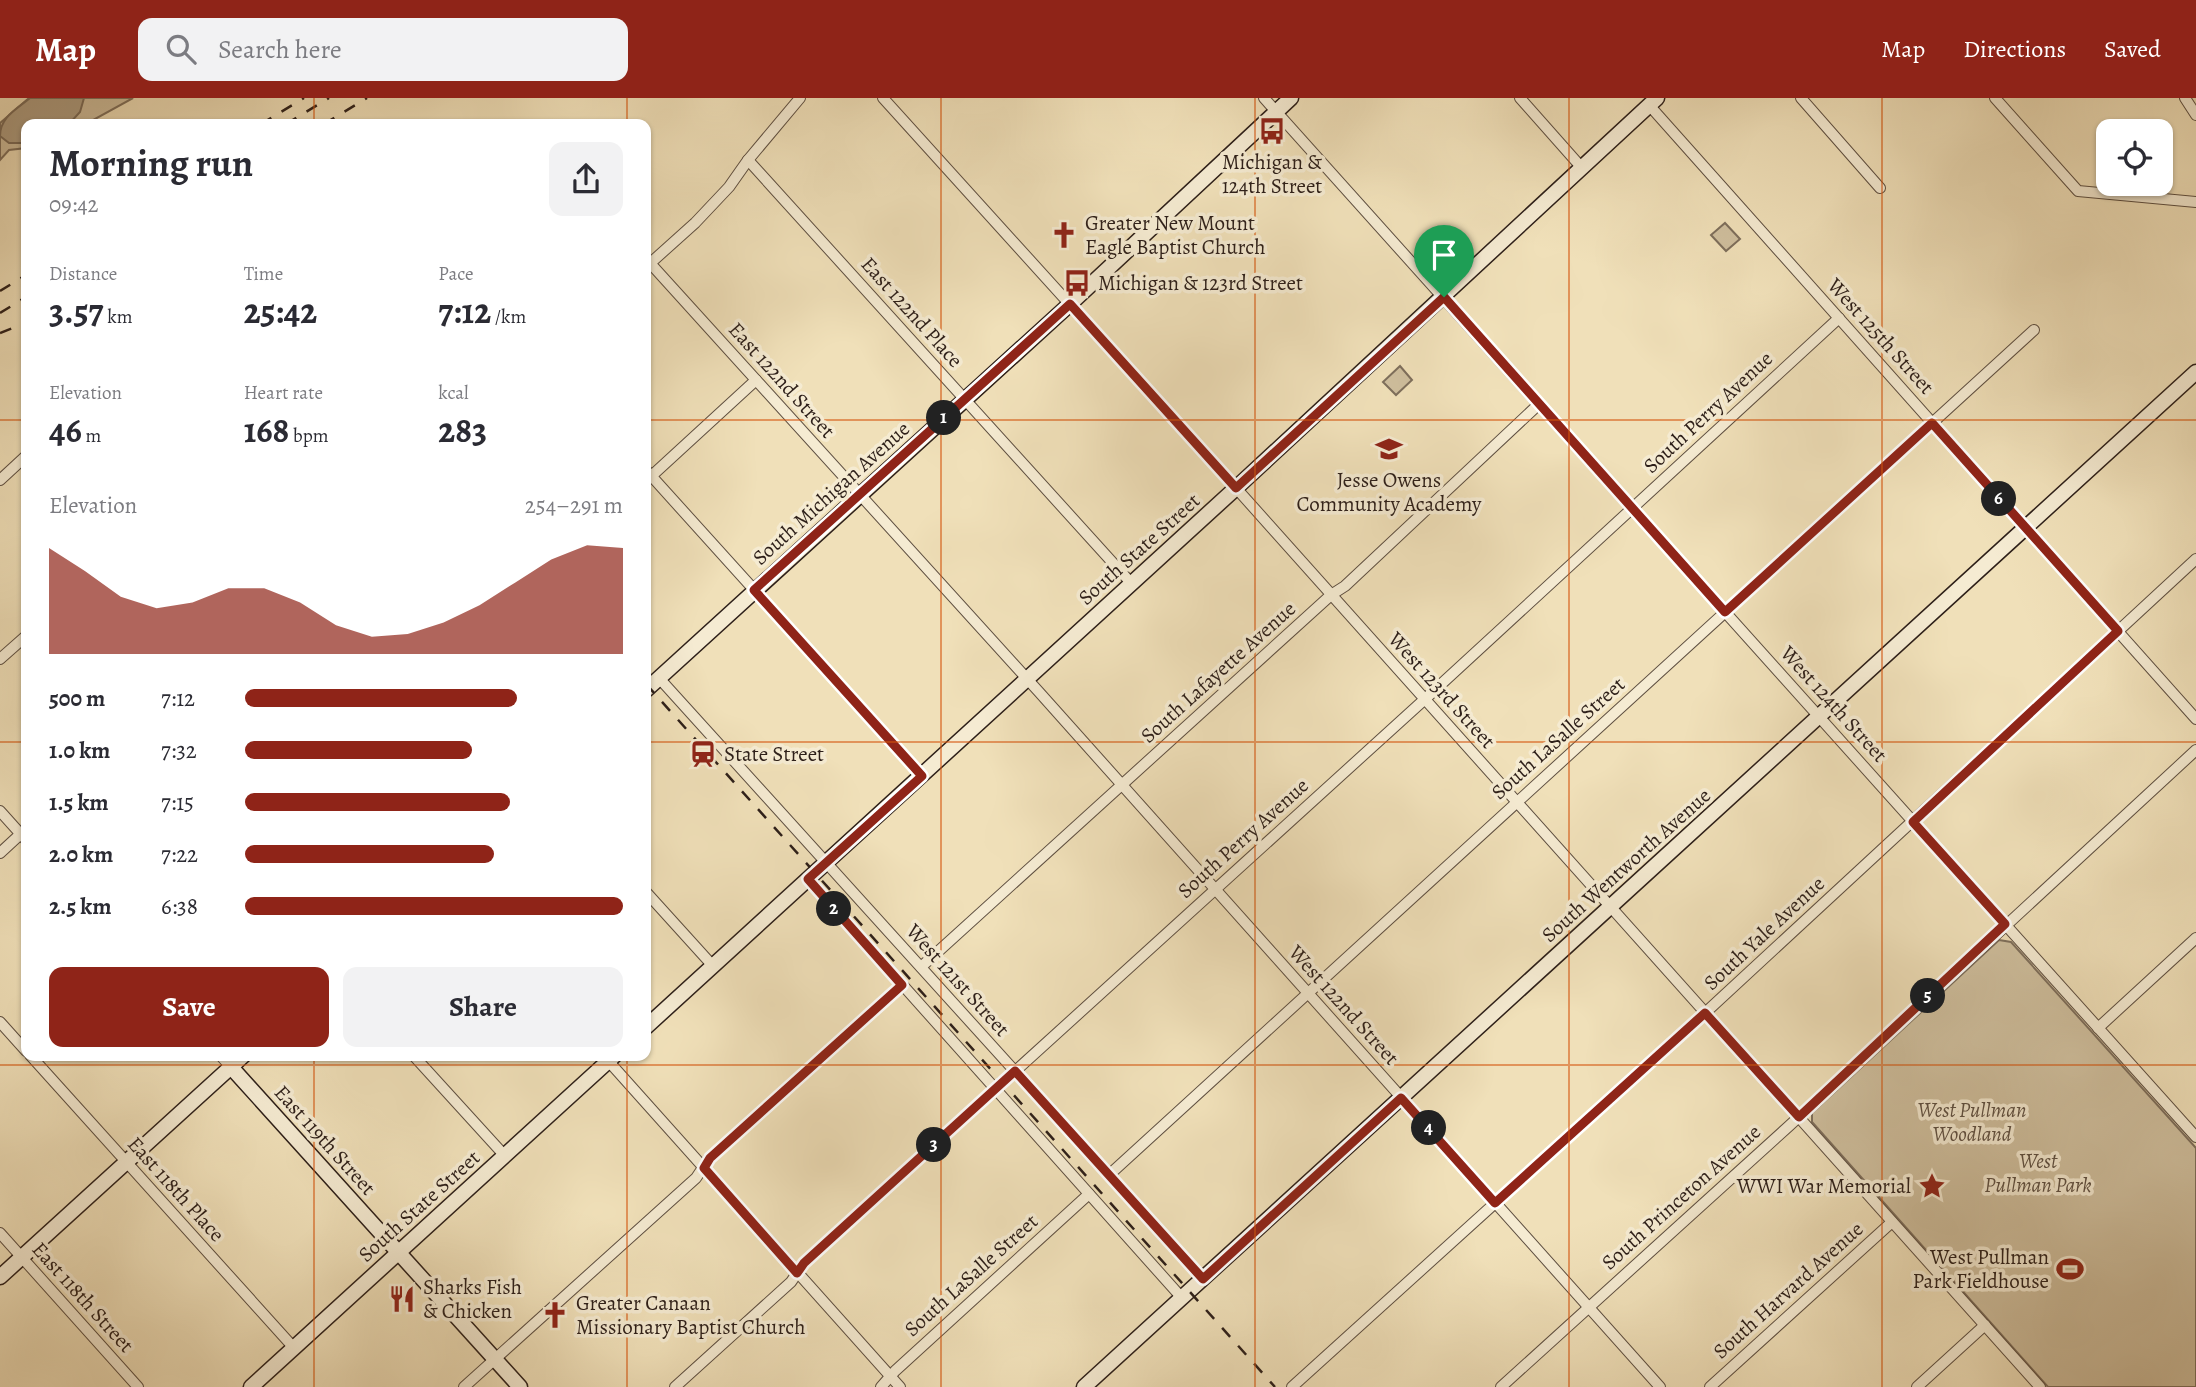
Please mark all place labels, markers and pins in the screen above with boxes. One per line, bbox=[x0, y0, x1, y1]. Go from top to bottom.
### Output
bus stop icon: Michigan & 124th Street bbox=[1257, 116, 1287, 146]
place label: Michigan & 124th Street bbox=[1222, 148, 1322, 200]
place label: Greater New Mount Eagle Baptist Church bbox=[1085, 209, 1265, 261]
church icon: Greater New Mount Eagle Baptist Church bbox=[1049, 220, 1079, 250]
pin bbox=[1414, 225, 1474, 297]
bus stop icon: Michigan & 123rd Street bbox=[1062, 268, 1092, 298]
place label: Michigan & 123rd Street bbox=[1098, 269, 1303, 297]
pin: 1 bbox=[926, 400, 962, 436]
school or university icon: Jesse Owens Community Academy bbox=[1374, 434, 1404, 464]
place label: Jesse Owens Community Academy bbox=[1297, 466, 1482, 518]
pin: 6 bbox=[1982, 482, 2016, 516]
station icon: State Street bbox=[688, 739, 718, 769]
place label: State Street bbox=[724, 740, 824, 768]
pin: 2 bbox=[816, 892, 852, 926]
pin: 5 bbox=[1910, 978, 1946, 1014]
pin: 4 bbox=[1412, 1110, 1446, 1146]
pin: 3 bbox=[916, 1128, 951, 1162]
place icon: WWI War Memorial bbox=[1917, 1171, 1947, 1201]
place label: WWI War Memorial bbox=[1736, 1172, 1911, 1200]
place label: West Pullman Park Fieldhouse bbox=[1912, 1243, 2049, 1295]
sports icon: West Pullman Park Fieldhouse bbox=[2055, 1254, 2085, 1284]
place label: Sharks Fish & Chicken bbox=[423, 1273, 522, 1325]
restaurant icon: Sharks Fish & Chicken bbox=[387, 1284, 417, 1314]
place label: Greater Canaan Missionary Baptist Church bbox=[576, 1289, 805, 1341]
church icon: Greater Canaan Missionary Baptist Church bbox=[540, 1300, 570, 1330]

